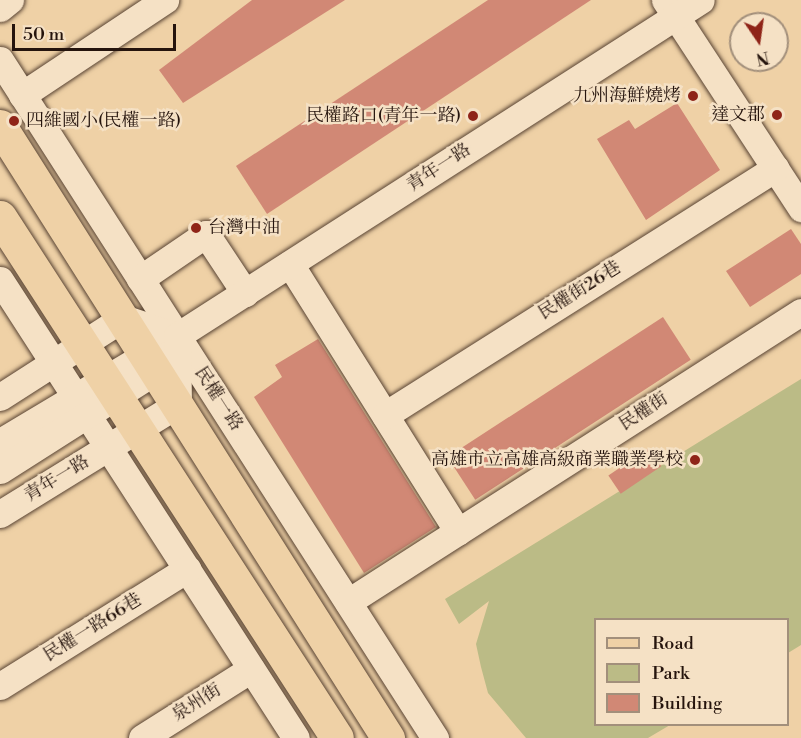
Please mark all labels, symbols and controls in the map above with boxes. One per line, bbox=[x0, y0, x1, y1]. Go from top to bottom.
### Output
scale bar bbox=[15, 12, 178, 50]
north arrow bbox=[729, 12, 789, 72]
text: 50 m bbox=[23, 23, 64, 46]
text: N bbox=[754, 46, 771, 69]
place label: 九州海鮮燒烤 bbox=[573, 85, 681, 107]
marker: 九州海鮮燒烤 bbox=[686, 89, 700, 103]
place label: 達文郡 bbox=[711, 104, 765, 126]
place label: 民權路口(青年一路) bbox=[306, 105, 461, 127]
marker: 達文郡 bbox=[770, 108, 784, 122]
marker: 民權路口(青年一路) bbox=[466, 109, 480, 123]
place label: 四維國小(民權一路) bbox=[26, 110, 181, 132]
marker: 四維國小(民權一路) bbox=[7, 114, 21, 128]
street label: 青年一路 bbox=[403, 139, 475, 197]
place label: 台灣中油 bbox=[208, 217, 280, 239]
marker: 台灣中油 bbox=[189, 221, 203, 235]
street label: 民權街26巷 bbox=[535, 257, 625, 325]
street label: 民權一路 bbox=[189, 363, 247, 435]
street label: 民權街 bbox=[615, 388, 673, 436]
place label: 高雄市立高雄高級商業職業學校 bbox=[431, 449, 683, 471]
street label: 青年一路 bbox=[21, 451, 93, 507]
marker: 高雄市立高雄高級商業職業學校 bbox=[688, 453, 702, 467]
street label: 民權一路66巷 bbox=[40, 589, 146, 667]
legend bbox=[594, 618, 789, 726]
text: Road bbox=[652, 632, 694, 655]
text: Park bbox=[652, 662, 689, 685]
street label: 泉州街 bbox=[168, 680, 226, 726]
text: Building bbox=[652, 692, 722, 715]

